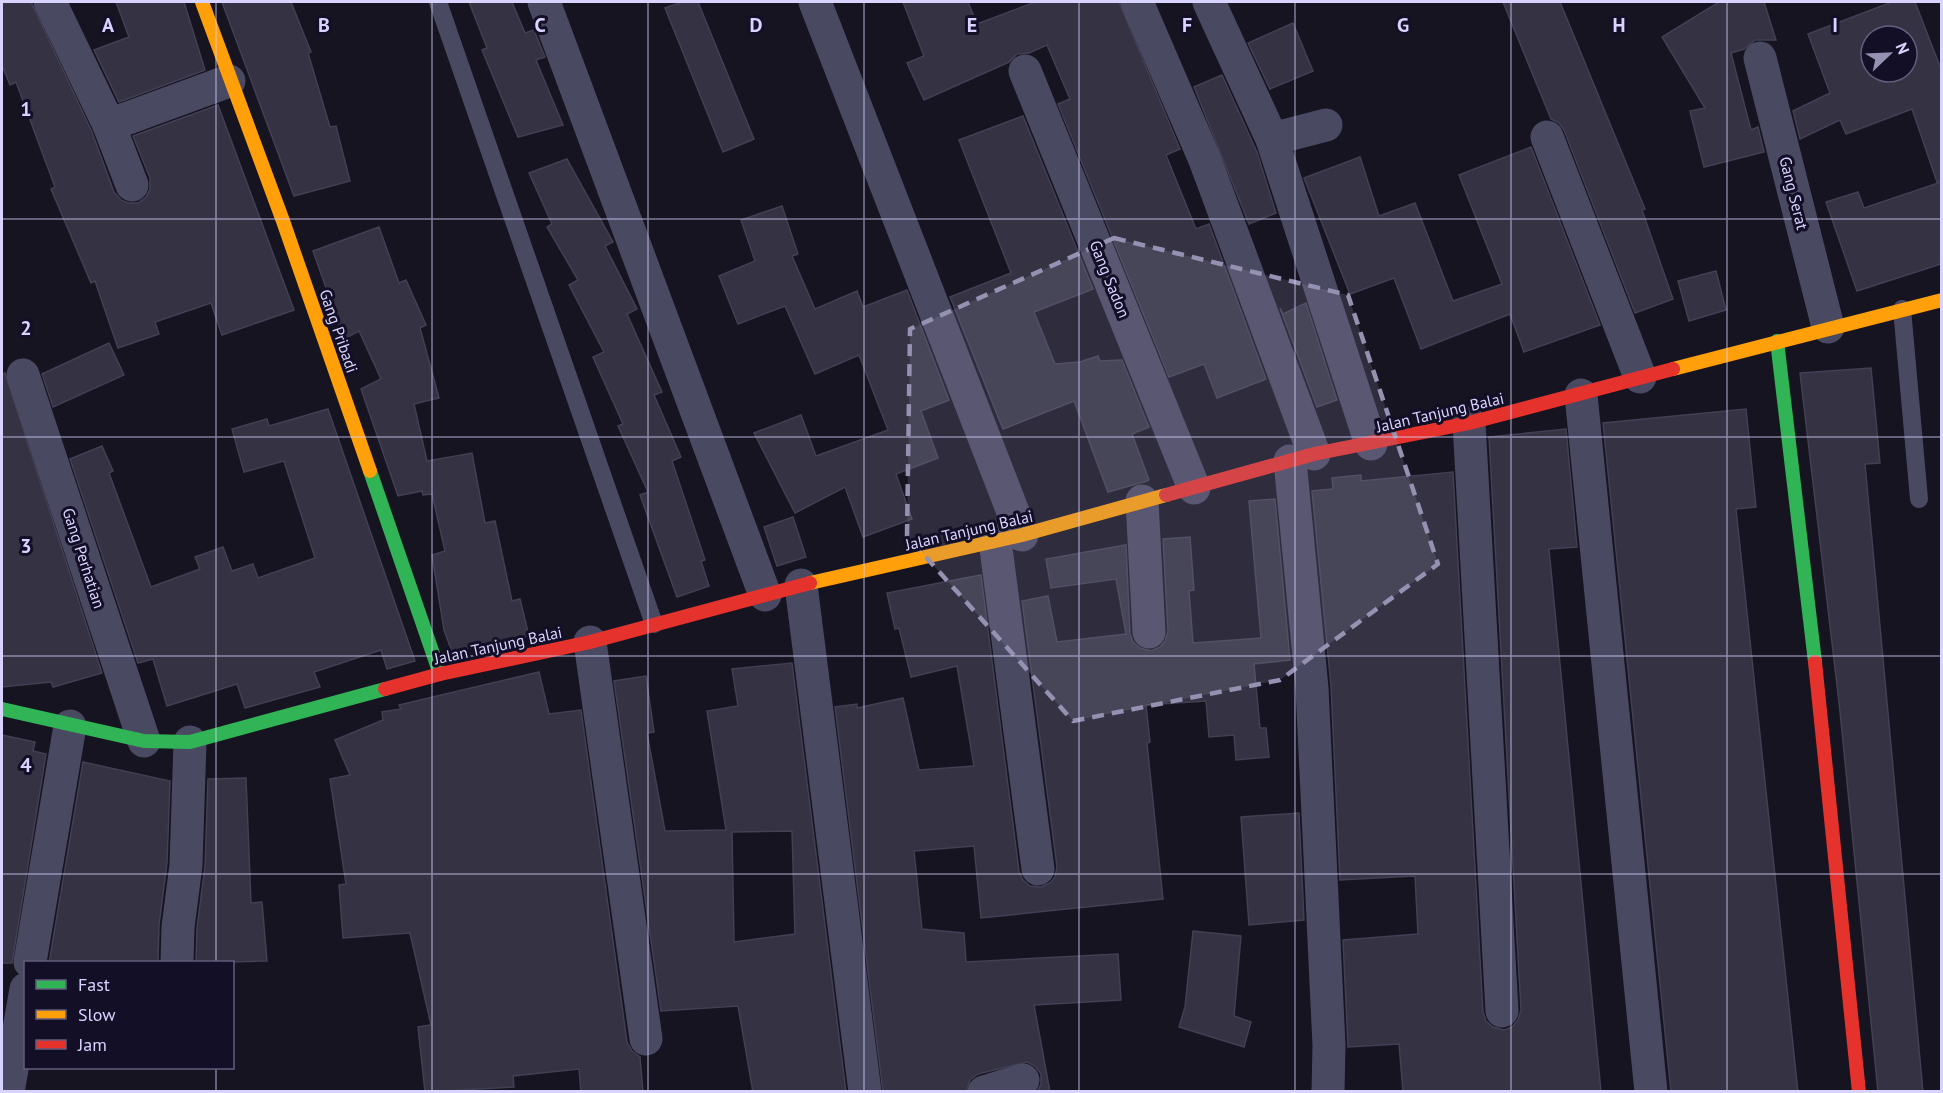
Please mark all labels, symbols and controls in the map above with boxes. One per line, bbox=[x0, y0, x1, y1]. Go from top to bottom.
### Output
text: A bbox=[102, 12, 115, 38]
text: B bbox=[318, 12, 330, 38]
text: C bbox=[534, 12, 546, 38]
text: D bbox=[750, 12, 763, 38]
text: E bbox=[967, 12, 977, 38]
text: F bbox=[1182, 12, 1192, 38]
text: G bbox=[1397, 12, 1409, 38]
text: H bbox=[1612, 12, 1626, 38]
text: I bbox=[1832, 12, 1838, 38]
north arrow bbox=[1859, 24, 1919, 84]
text: N bbox=[1892, 39, 1914, 57]
text: 1 bbox=[20, 96, 32, 122]
street label: Gang Serat bbox=[1775, 154, 1813, 232]
street label: Gang Sadon bbox=[1085, 237, 1135, 321]
street label: Gang Pribadi bbox=[315, 287, 363, 375]
text: 2 bbox=[20, 315, 32, 341]
street label: Jalan Tanjung Balai bbox=[1373, 388, 1506, 437]
street label: Gang Perhatian bbox=[58, 505, 110, 611]
street label: Jalan Tanjung Balai bbox=[902, 506, 1035, 555]
text: 3 bbox=[20, 533, 32, 559]
street label: Jalan Tanjung Balai bbox=[431, 622, 564, 669]
text: 4 bbox=[20, 752, 32, 778]
legend bbox=[24, 961, 234, 1069]
text: Fast bbox=[78, 973, 110, 996]
text: Slow bbox=[78, 1003, 116, 1026]
text: Jam bbox=[77, 1033, 107, 1056]

